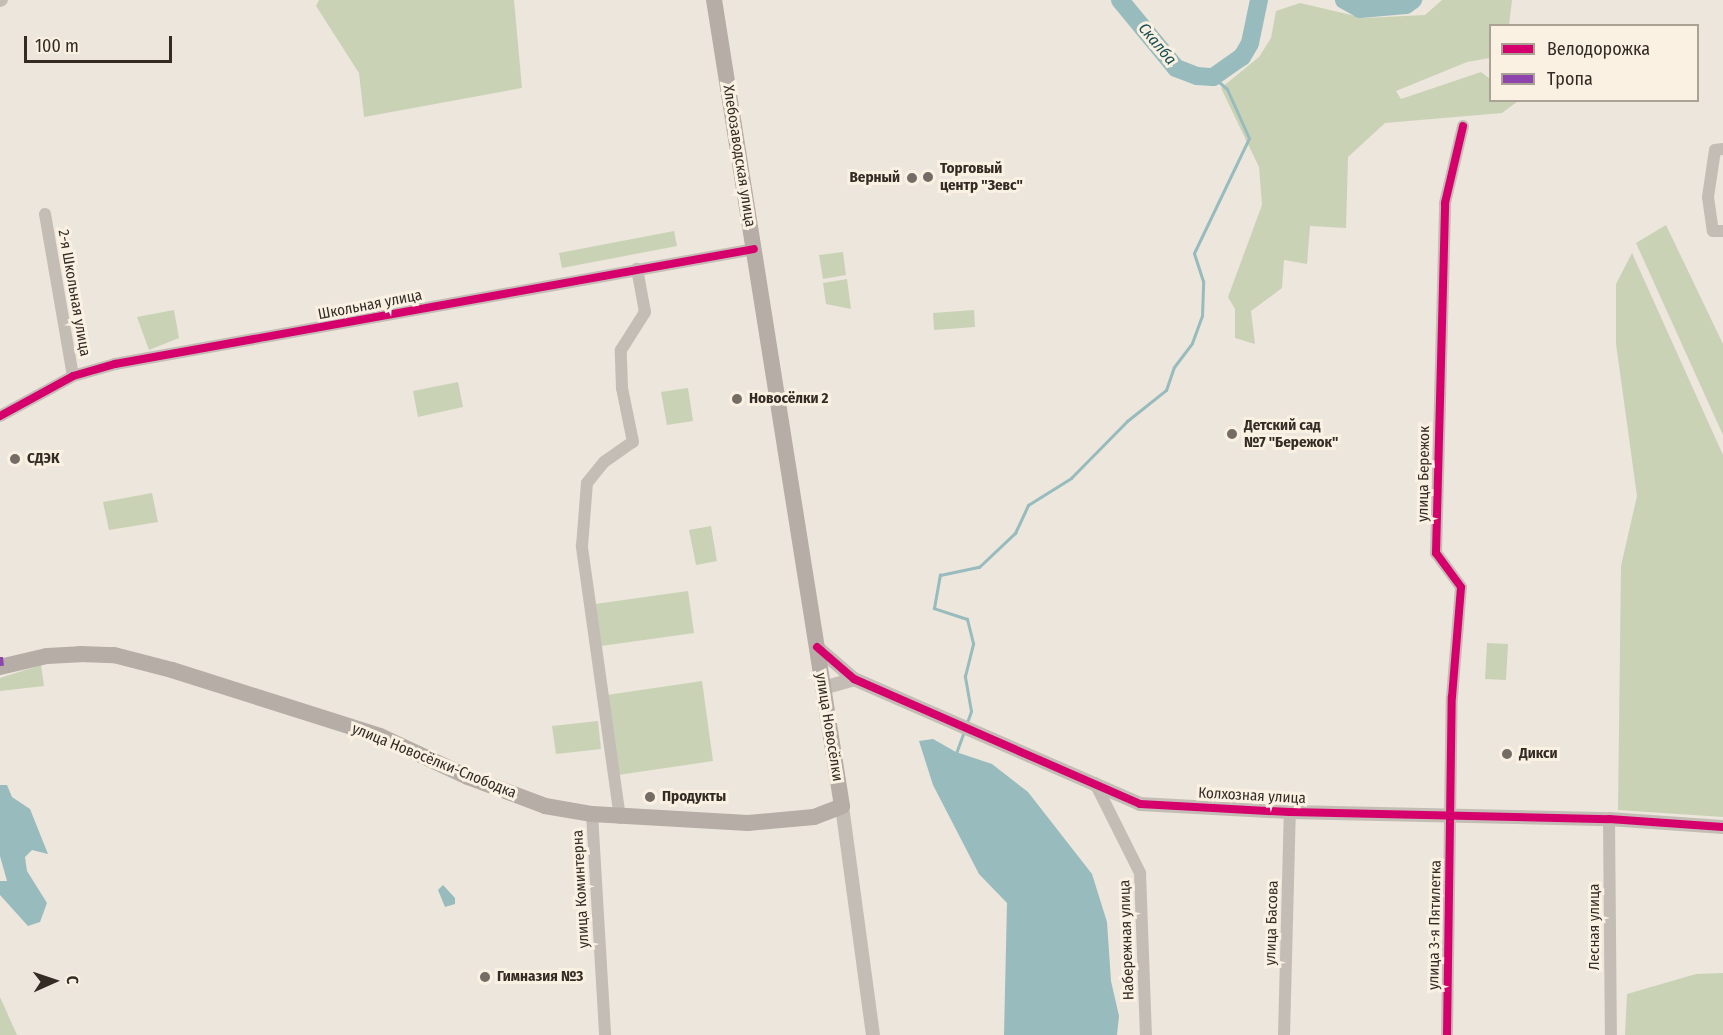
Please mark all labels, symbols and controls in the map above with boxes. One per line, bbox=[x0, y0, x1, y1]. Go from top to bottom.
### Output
water label: Скалба bbox=[1134, 19, 1180, 69]
scale bar bbox=[27, 24, 176, 62]
legend bbox=[1489, 24, 1699, 102]
text: 100 m bbox=[35, 35, 79, 57]
text: Велодорожка bbox=[1547, 38, 1650, 60]
text: Тропа bbox=[1547, 68, 1593, 90]
street label: Хлебозаводская улица bbox=[719, 84, 759, 228]
place label: Торговый центр "Зевс" bbox=[940, 159, 1023, 194]
place label: Верный bbox=[849, 169, 900, 187]
marker: Торговый центр "Зевс" bbox=[921, 170, 935, 184]
marker: Верный bbox=[905, 171, 919, 185]
street label: 2-я Школьная улица bbox=[54, 228, 94, 358]
street label: Школьная улица bbox=[316, 286, 424, 324]
place label: Новосёлки 2 bbox=[749, 390, 829, 408]
marker: Новосёлки 2 bbox=[730, 392, 744, 406]
place label: Детский сад №7 "Бережок" bbox=[1244, 416, 1338, 451]
street label: улица Бережок bbox=[1414, 426, 1434, 522]
marker: Детский сад №7 "Бережок" bbox=[1225, 427, 1239, 441]
place label: СДЭК bbox=[27, 450, 60, 468]
marker: СДЭК bbox=[8, 452, 22, 466]
street label: улица Новосёлки bbox=[812, 671, 846, 783]
street label: улица Новосёлки-Слободка bbox=[349, 720, 519, 802]
place label: Дикси bbox=[1519, 745, 1558, 763]
marker: Дикси bbox=[1500, 747, 1514, 761]
street label: Колхозная улица bbox=[1198, 784, 1306, 808]
place label: Продукты bbox=[662, 788, 726, 806]
marker: Продукты bbox=[643, 790, 657, 804]
street label: улица Коминтерна bbox=[569, 829, 593, 949]
street label: улица 3-я Пятилетка bbox=[1425, 860, 1445, 990]
street label: Набережная улица bbox=[1116, 880, 1138, 1000]
street label: улица Басова bbox=[1262, 880, 1282, 966]
street label: Лесная улица bbox=[1586, 884, 1604, 970]
north arrow bbox=[24, 951, 84, 1011]
place label: Гимназия №3 bbox=[497, 968, 583, 986]
marker: Гимназия №3 bbox=[478, 970, 492, 984]
text: С bbox=[63, 975, 82, 985]

